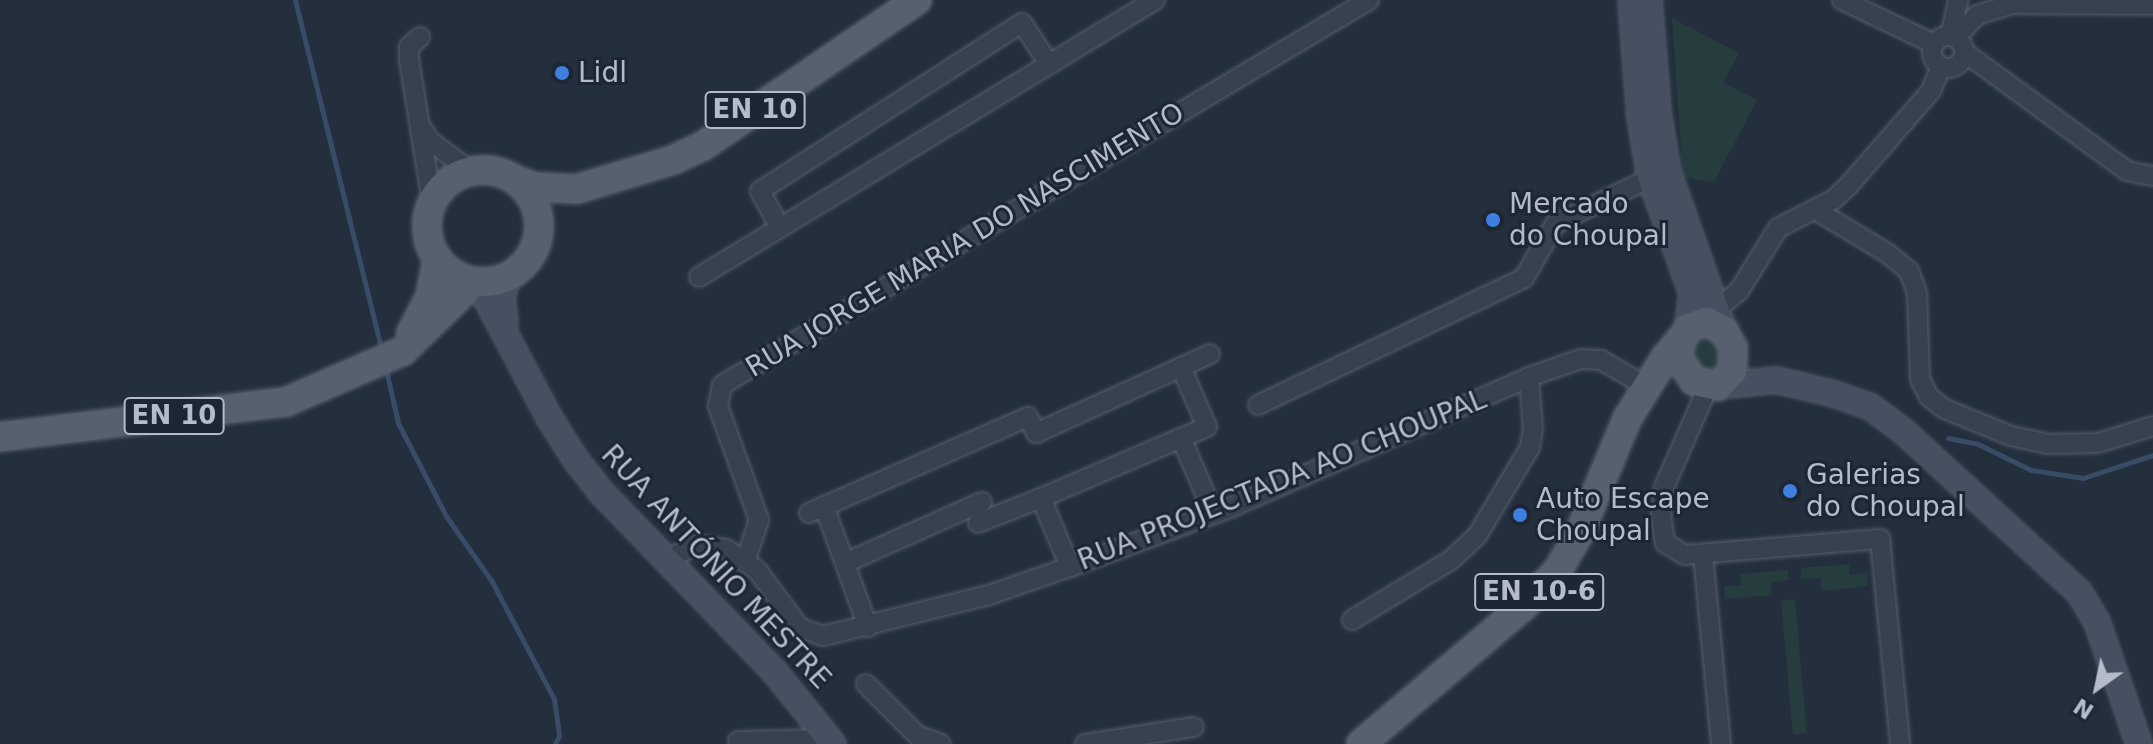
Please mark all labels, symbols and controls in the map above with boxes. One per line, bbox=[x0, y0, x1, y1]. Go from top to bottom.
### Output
place label: Lidl bbox=[578, 56, 627, 90]
marker: Lidl bbox=[553, 64, 571, 82]
road number: EN 10 bbox=[703, 88, 807, 132]
street label: RUA JORGE MARIA DO NASCIMENTO bbox=[740, 95, 1190, 385]
place label: Mercado do Choupal bbox=[1509, 187, 1668, 253]
marker: Mercado do Choupal bbox=[1484, 211, 1502, 229]
street label: RUA PROJECTADA AO CHOUPAL bbox=[1073, 382, 1491, 578]
road number: EN 10 bbox=[122, 394, 226, 438]
street label: RUA ANTÓNIO MESTRE bbox=[594, 438, 838, 696]
place label: Galerias do Choupal bbox=[1806, 458, 1965, 524]
place label: Auto Escape Choupal bbox=[1536, 482, 1710, 548]
marker: Galerias do Choupal bbox=[1781, 482, 1799, 500]
marker: Auto Escape Choupal bbox=[1511, 506, 1529, 524]
road number: EN 10-6 bbox=[1473, 570, 1605, 614]
north arrow bbox=[2057, 648, 2137, 728]
text: N bbox=[2069, 693, 2098, 724]

